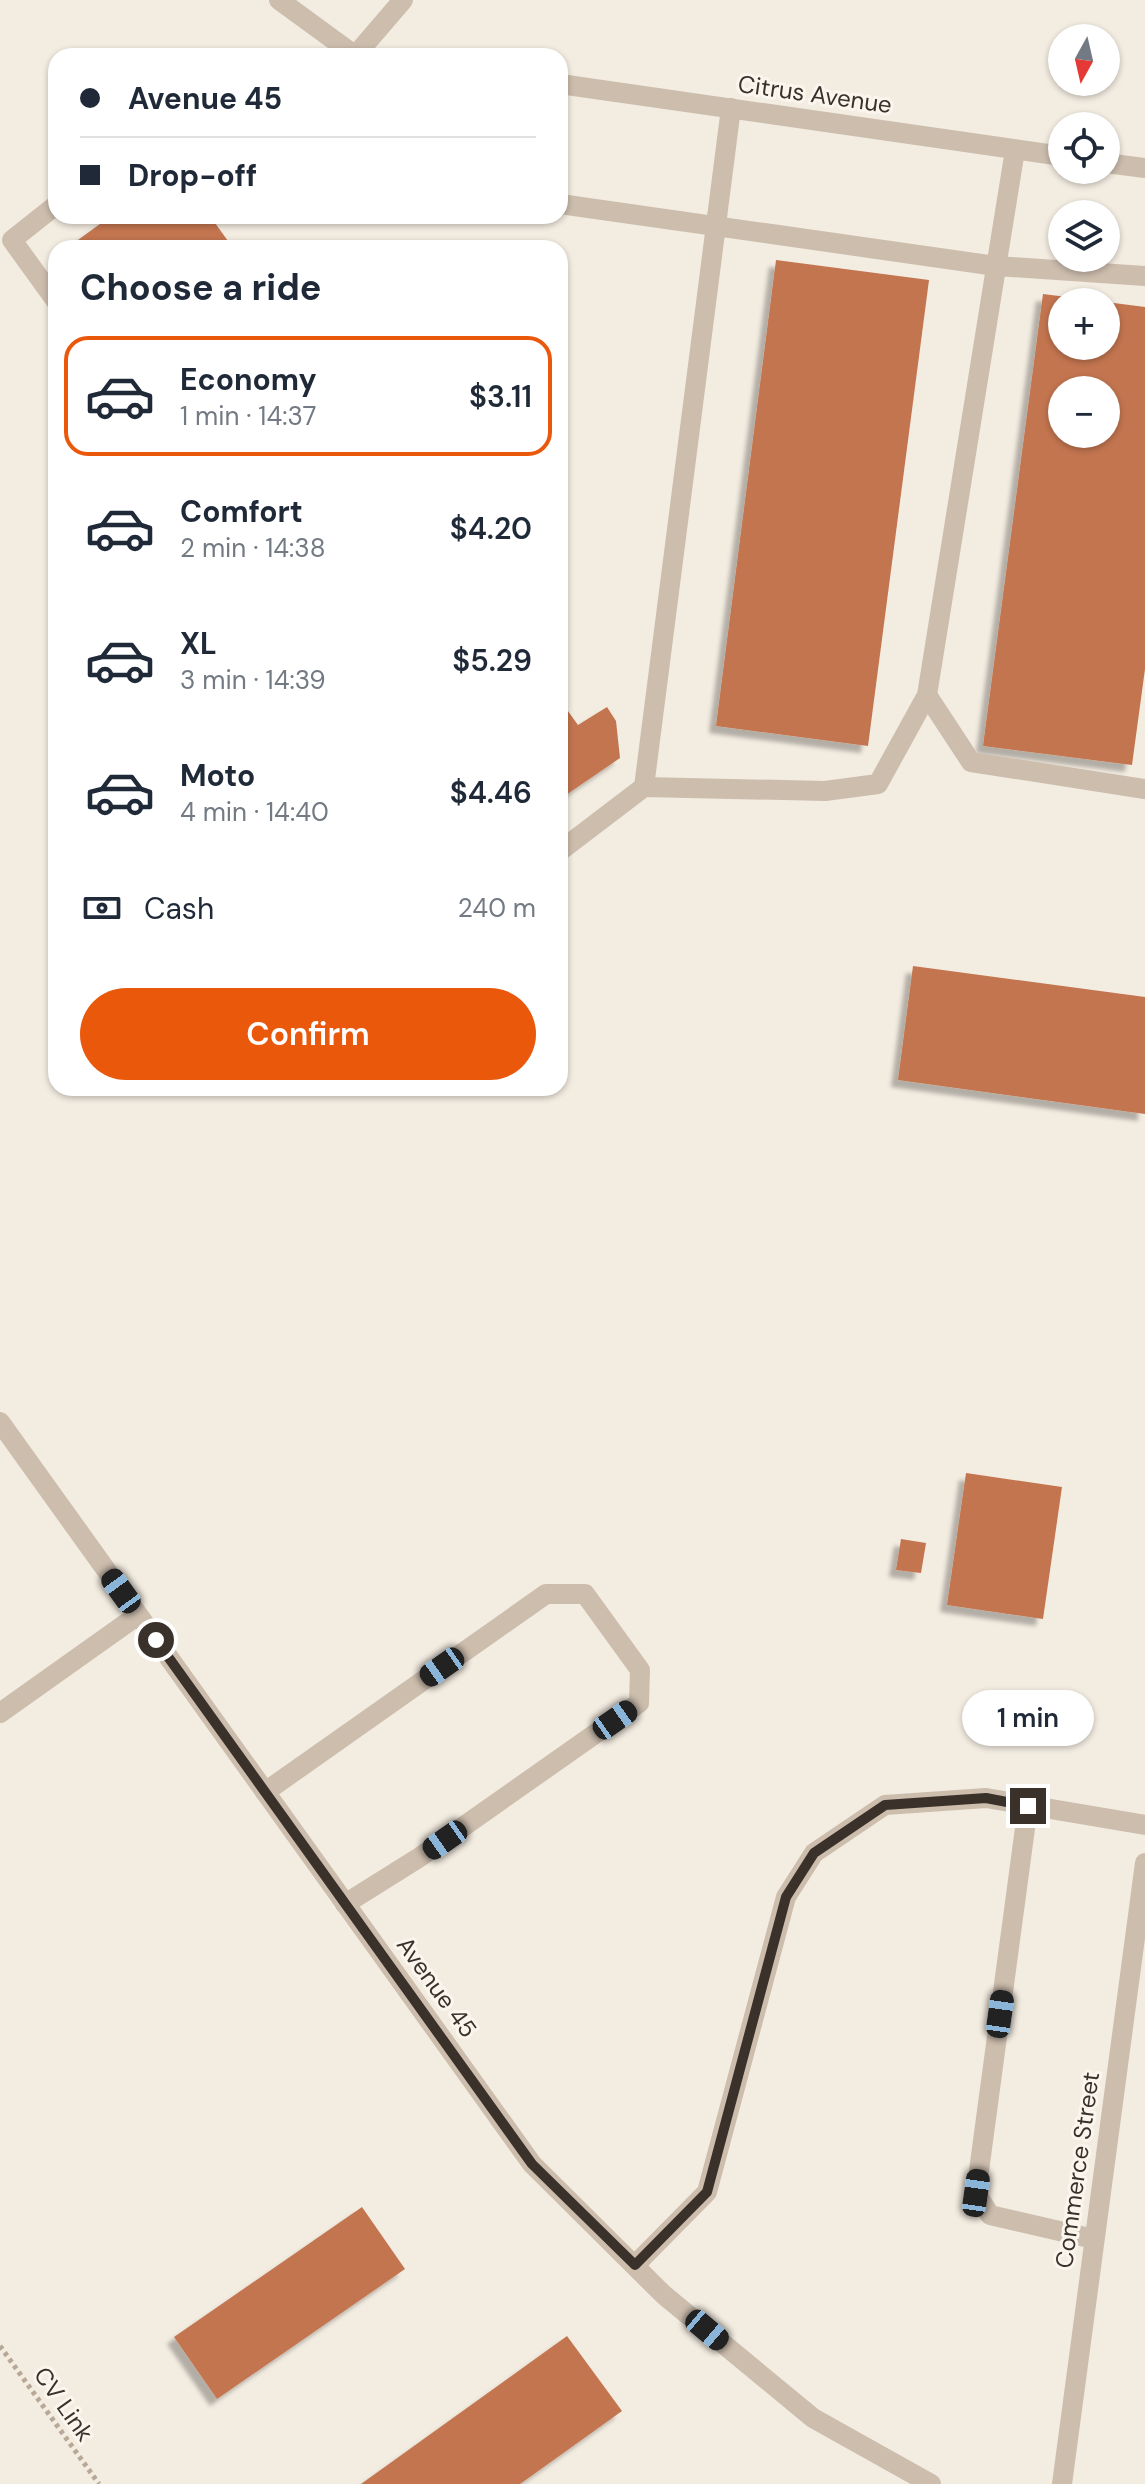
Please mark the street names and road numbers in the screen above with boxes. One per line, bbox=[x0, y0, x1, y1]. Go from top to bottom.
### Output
street label: Citrus Avenue bbox=[736, 68, 894, 120]
street label: Avenue 45 bbox=[390, 1930, 484, 2044]
street label: Commerce Street bbox=[1048, 2070, 1106, 2270]
street label: CV Link bbox=[27, 2361, 101, 2447]

